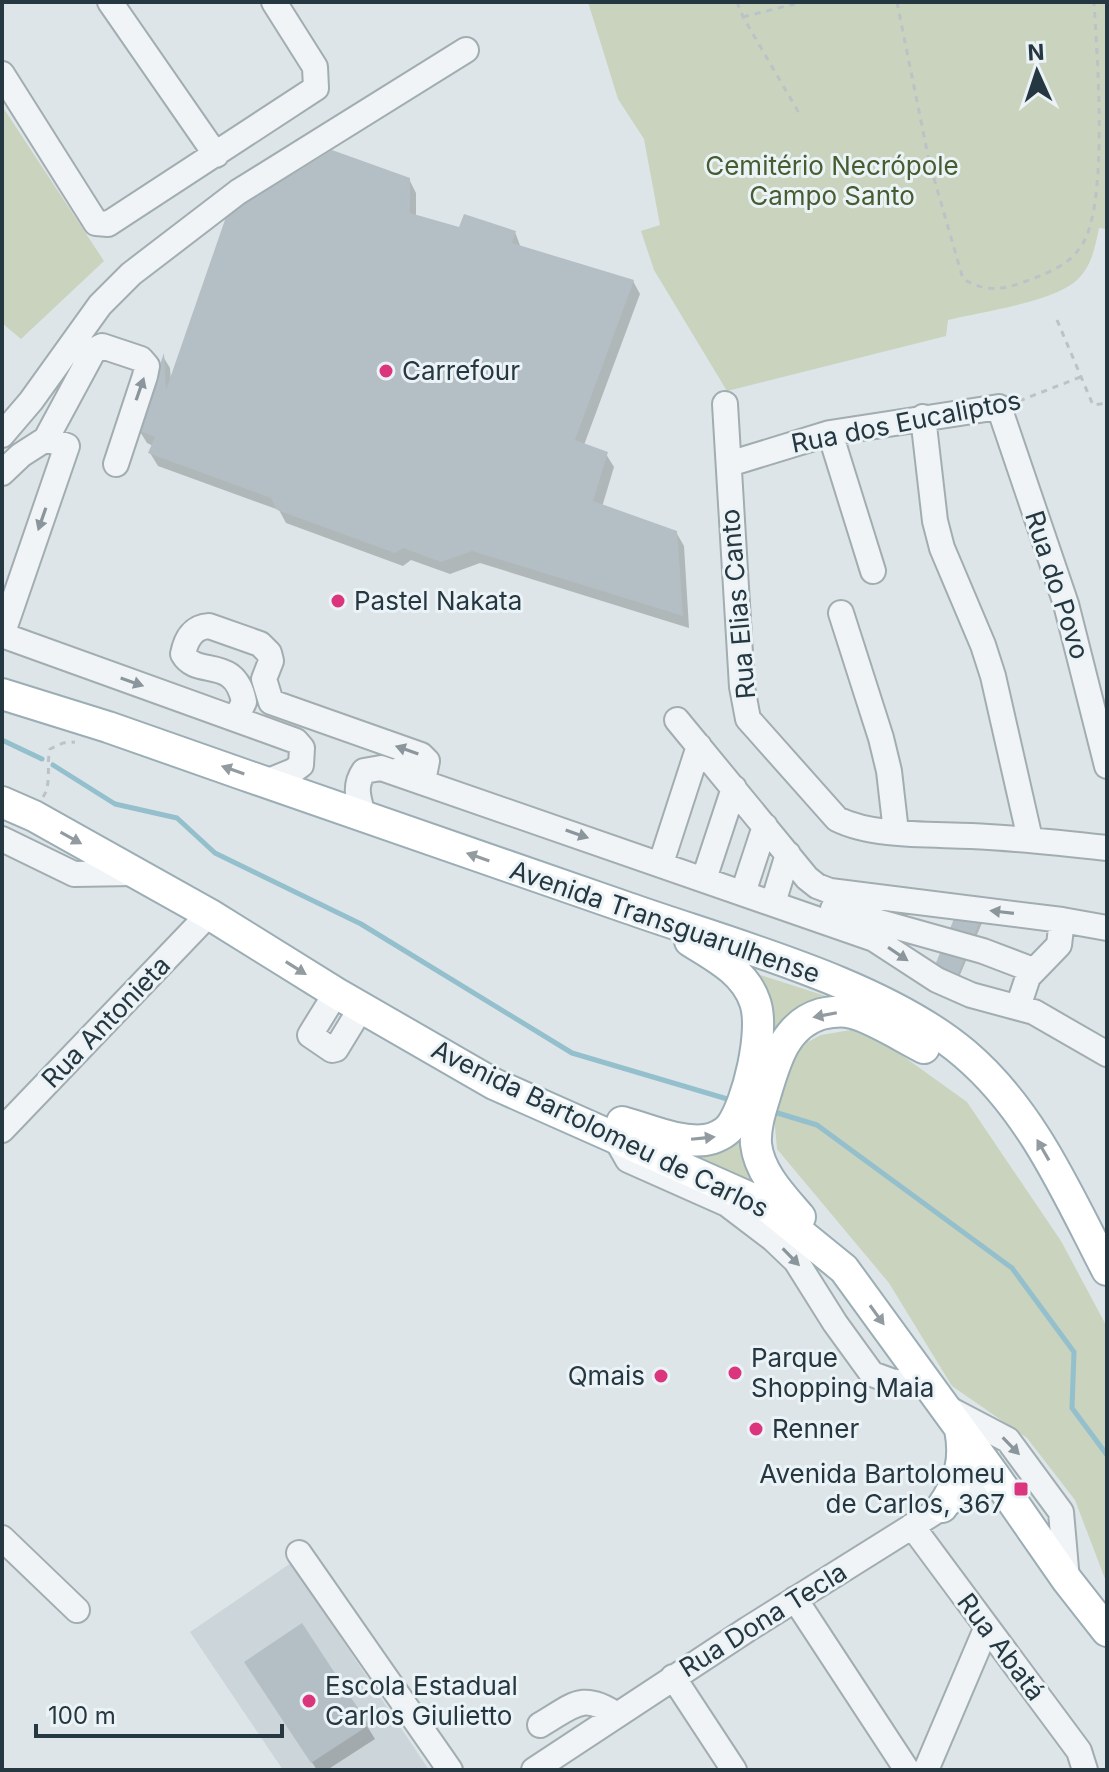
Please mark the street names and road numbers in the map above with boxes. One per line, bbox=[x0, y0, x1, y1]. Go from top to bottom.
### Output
street label: Rua dos Eucaliptos bbox=[788, 384, 1023, 459]
street label: Rua do Povo bbox=[1019, 507, 1096, 663]
street label: Rua Elias Canto bbox=[714, 508, 761, 700]
street label: Avenida Transguarulhense bbox=[506, 854, 824, 989]
street label: Rua Antonieta bbox=[35, 949, 176, 1094]
street label: Avenida Bartolomeu de Carlos bbox=[427, 1033, 774, 1224]
street label: Rua Dona Tecla bbox=[673, 1556, 852, 1683]
street label: Rua Abatá bbox=[951, 1587, 1052, 1706]

